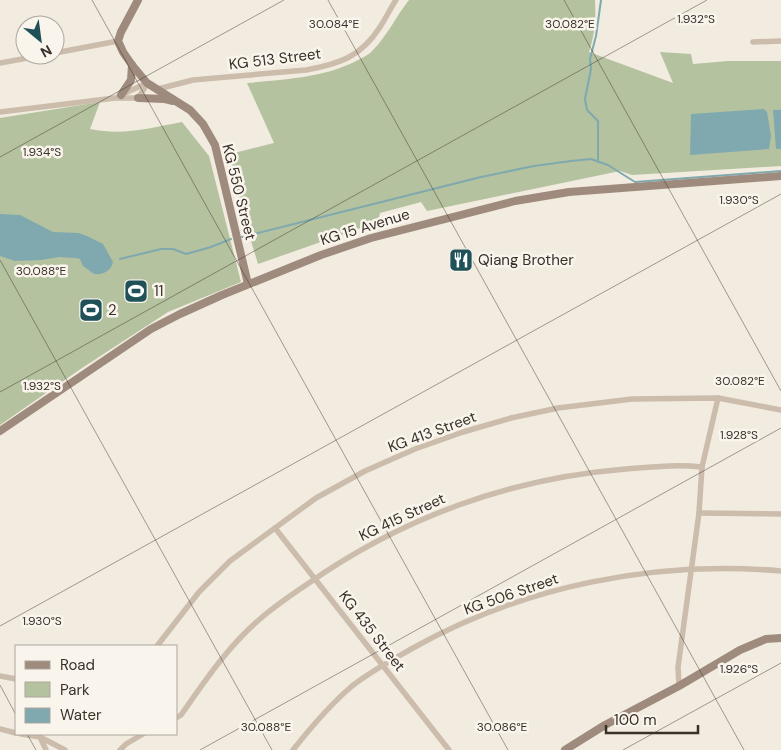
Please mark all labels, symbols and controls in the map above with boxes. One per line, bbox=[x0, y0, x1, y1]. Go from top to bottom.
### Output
text: 1.932°S bbox=[677, 11, 715, 27]
north arrow bbox=[15, 15, 65, 65]
text: 30.084°E bbox=[309, 16, 359, 32]
text: 30.082°E bbox=[545, 16, 595, 32]
text: N bbox=[37, 41, 55, 62]
street label: KG 513 Street bbox=[228, 43, 322, 75]
street label: KG 550 Street bbox=[217, 142, 261, 242]
text: 1.934°S bbox=[23, 144, 61, 160]
text: 1.930°S bbox=[719, 192, 759, 208]
street label: KG 15 Avenue bbox=[318, 204, 412, 250]
restaurant icon: Qiang Brother bbox=[448, 247, 474, 273]
place label: Qiang Brother bbox=[478, 250, 574, 270]
text: 30.088°E bbox=[16, 263, 66, 279]
sports icon: 11 bbox=[123, 278, 149, 304]
place label: 11 bbox=[154, 281, 163, 301]
sports icon: 2 bbox=[78, 297, 104, 323]
place label: 2 bbox=[108, 300, 117, 320]
text: 30.082°E bbox=[715, 373, 765, 389]
text: 1.932°S bbox=[23, 378, 61, 394]
street label: KG 413 Street bbox=[385, 407, 479, 457]
text: 1.928°S bbox=[720, 427, 758, 443]
street label: KG 415 Street bbox=[356, 488, 448, 546]
street label: KG 506 Street bbox=[461, 568, 561, 620]
street label: KG 435 Street bbox=[334, 587, 410, 676]
text: 1.930°S bbox=[22, 613, 62, 629]
legend bbox=[15, 645, 178, 735]
text: Road bbox=[60, 655, 95, 675]
text: 1.926°S bbox=[720, 661, 758, 677]
text: Park bbox=[60, 680, 90, 700]
scale bar bbox=[606, 702, 698, 734]
text: Water bbox=[60, 705, 102, 725]
text: 100 m bbox=[614, 710, 657, 730]
text: 30.088°E bbox=[241, 719, 291, 735]
text: 30.086°E bbox=[477, 719, 528, 735]

